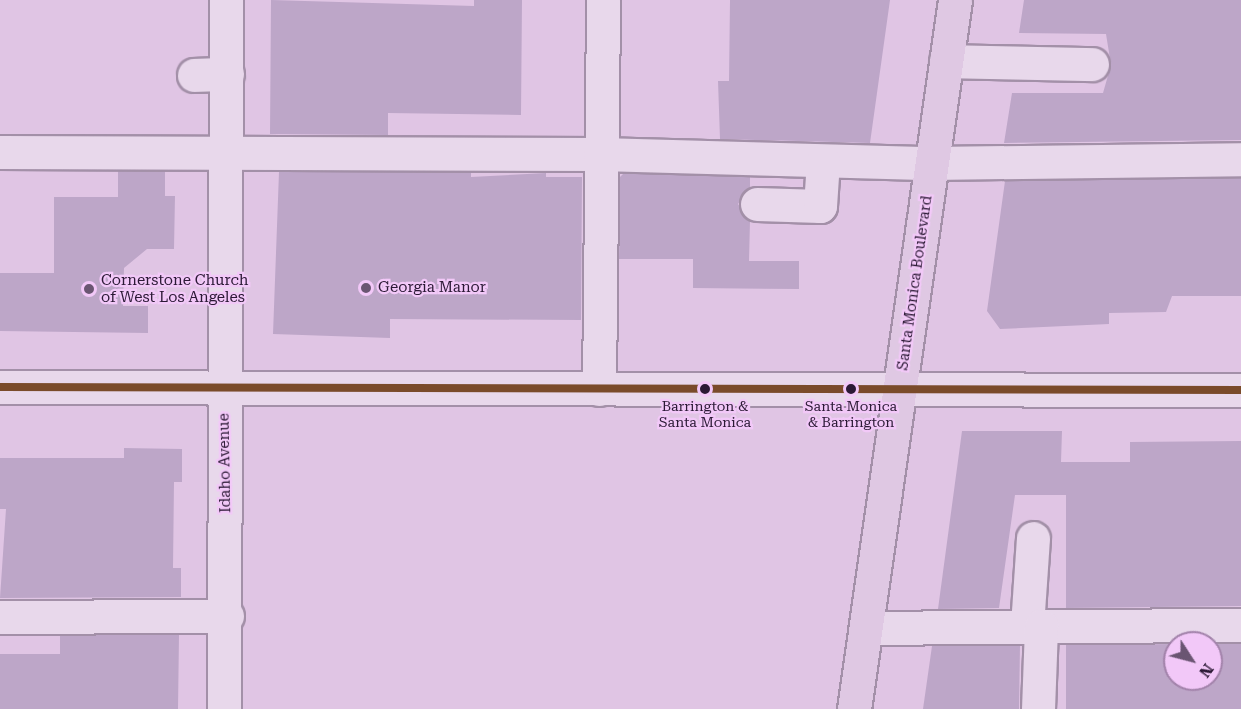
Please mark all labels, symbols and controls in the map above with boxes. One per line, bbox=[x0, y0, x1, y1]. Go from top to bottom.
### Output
street label: Santa Monica Boulevard bbox=[894, 194, 936, 372]
place label: Cornerstone Church of West Los Angeles bbox=[101, 271, 249, 306]
place label: Georgia Manor bbox=[378, 279, 486, 297]
marker: Georgia Manor bbox=[359, 281, 373, 295]
marker: Cornerstone Church of West Los Angeles bbox=[82, 282, 96, 296]
marker: Barrington & Santa Monica bbox=[699, 383, 711, 395]
marker: Santa Monica & Barrington bbox=[845, 383, 857, 395]
place label: Barrington & Santa Monica bbox=[659, 398, 751, 430]
place label: Santa Monica & Barrington bbox=[805, 398, 897, 430]
street label: Idaho Avenue bbox=[215, 413, 235, 513]
north arrow bbox=[1163, 631, 1223, 691]
text: N bbox=[1195, 660, 1218, 681]

